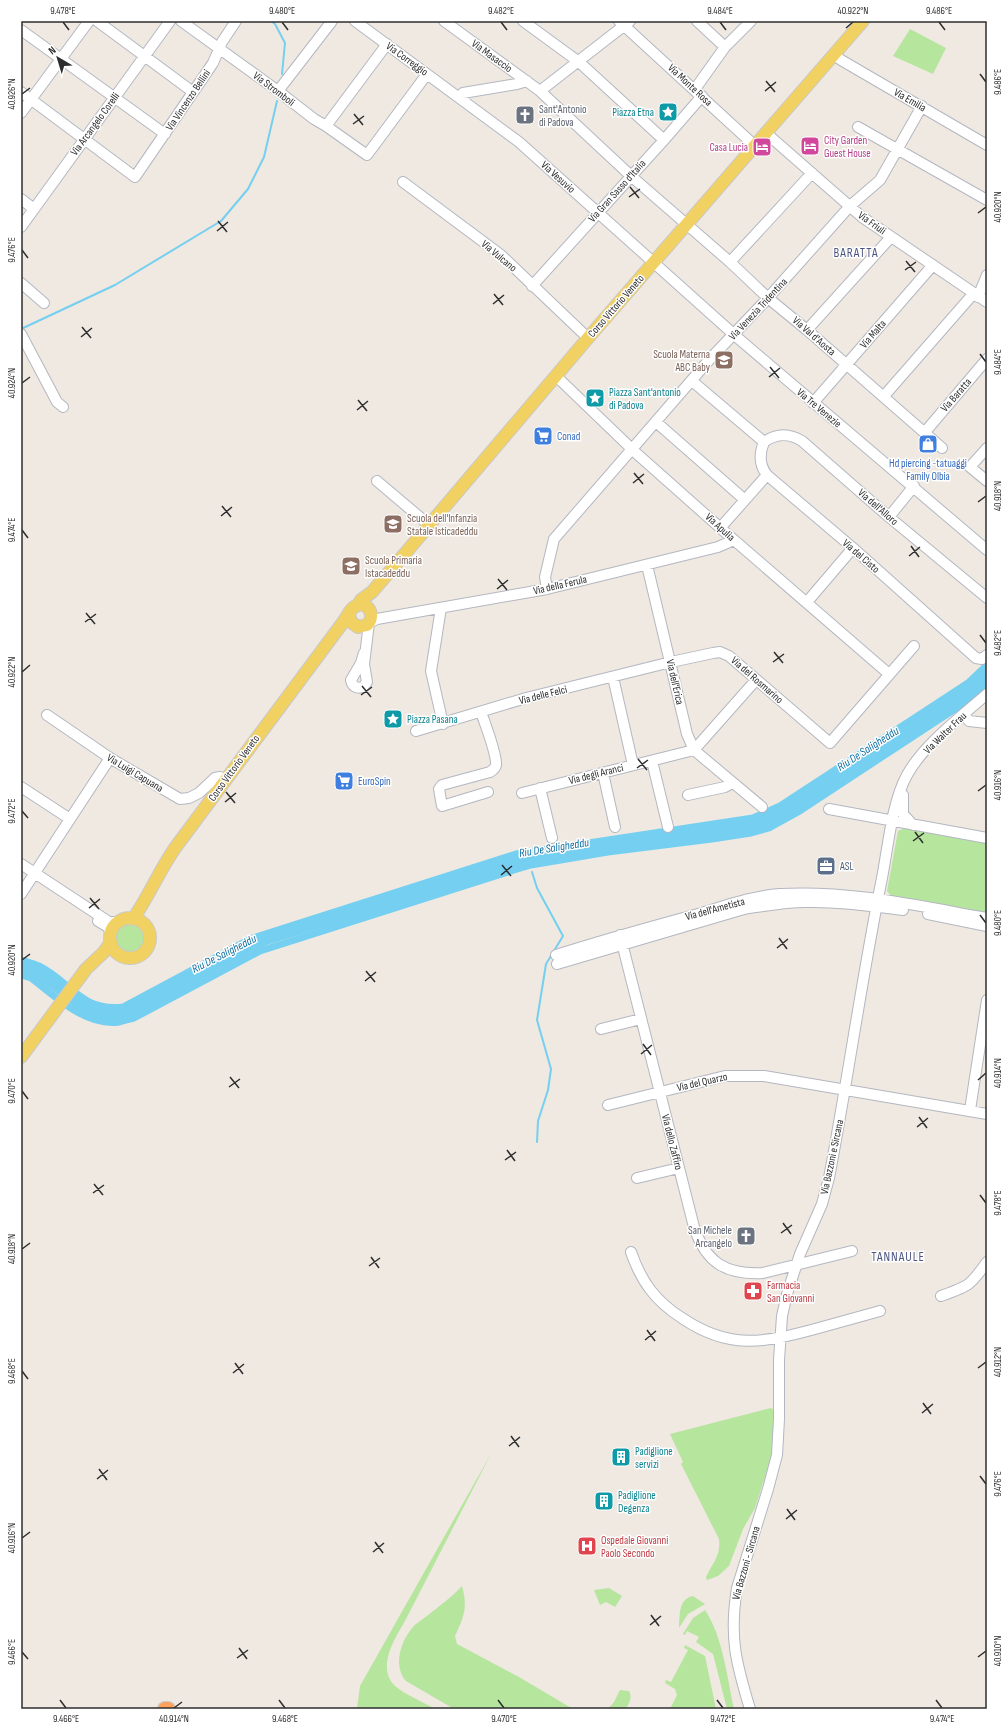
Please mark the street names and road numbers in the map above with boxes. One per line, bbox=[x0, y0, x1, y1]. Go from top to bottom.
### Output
street label: Via Masaccio bbox=[469, 37, 515, 75]
street label: Via Correggio bbox=[383, 39, 431, 79]
street label: Via Monte Rosa bbox=[665, 61, 715, 109]
street label: Via Vincenzo Bellini bbox=[163, 67, 213, 133]
street label: Via Stromboli bbox=[250, 69, 298, 109]
street label: Via Emilia bbox=[892, 86, 928, 114]
street label: Via Arcangelo Corelli bbox=[68, 90, 122, 158]
street label: Via Gran Sasso d'Italia bbox=[585, 157, 649, 225]
street label: Via Vesuvio bbox=[538, 158, 578, 196]
street label: Via Friuli bbox=[856, 209, 888, 237]
street label: Via Vulcano bbox=[479, 237, 520, 275]
street label: Corso Vittorio Veneto bbox=[585, 272, 647, 340]
street label: Via Venezia Tridentina bbox=[726, 275, 790, 343]
street label: Via Val d'Aosta bbox=[790, 314, 838, 358]
street label: Via Malta bbox=[857, 317, 889, 351]
street label: Via Baratta bbox=[938, 376, 974, 414]
street label: Via Tre Venezie bbox=[794, 386, 844, 430]
street label: Via dell'Alloro bbox=[855, 486, 901, 528]
street label: Via Apulia bbox=[702, 510, 738, 544]
street label: Via del Cisto bbox=[840, 536, 883, 576]
street label: Via della Ferula bbox=[532, 573, 588, 597]
street label: Via del Rosmarino bbox=[728, 654, 786, 707]
street label: Via dell'Erica bbox=[663, 658, 687, 706]
street label: Via delle Felci bbox=[518, 683, 568, 707]
street label: Via Walter Frau bbox=[921, 709, 969, 757]
street label: Corso Vittorio Veneto bbox=[206, 732, 263, 804]
street label: Via Luigi Capuana bbox=[104, 751, 166, 795]
street label: Via degli Aranci bbox=[567, 761, 625, 787]
street label: Via dell'Ametista bbox=[684, 895, 746, 923]
street label: Via del Quarzo bbox=[675, 1070, 729, 1094]
street label: Via dello Zaffiro bbox=[659, 1113, 685, 1172]
street label: Via Bazzoni e Sircana bbox=[818, 1118, 846, 1196]
street label: Via Bazzoni - Sircana bbox=[729, 1525, 763, 1601]

